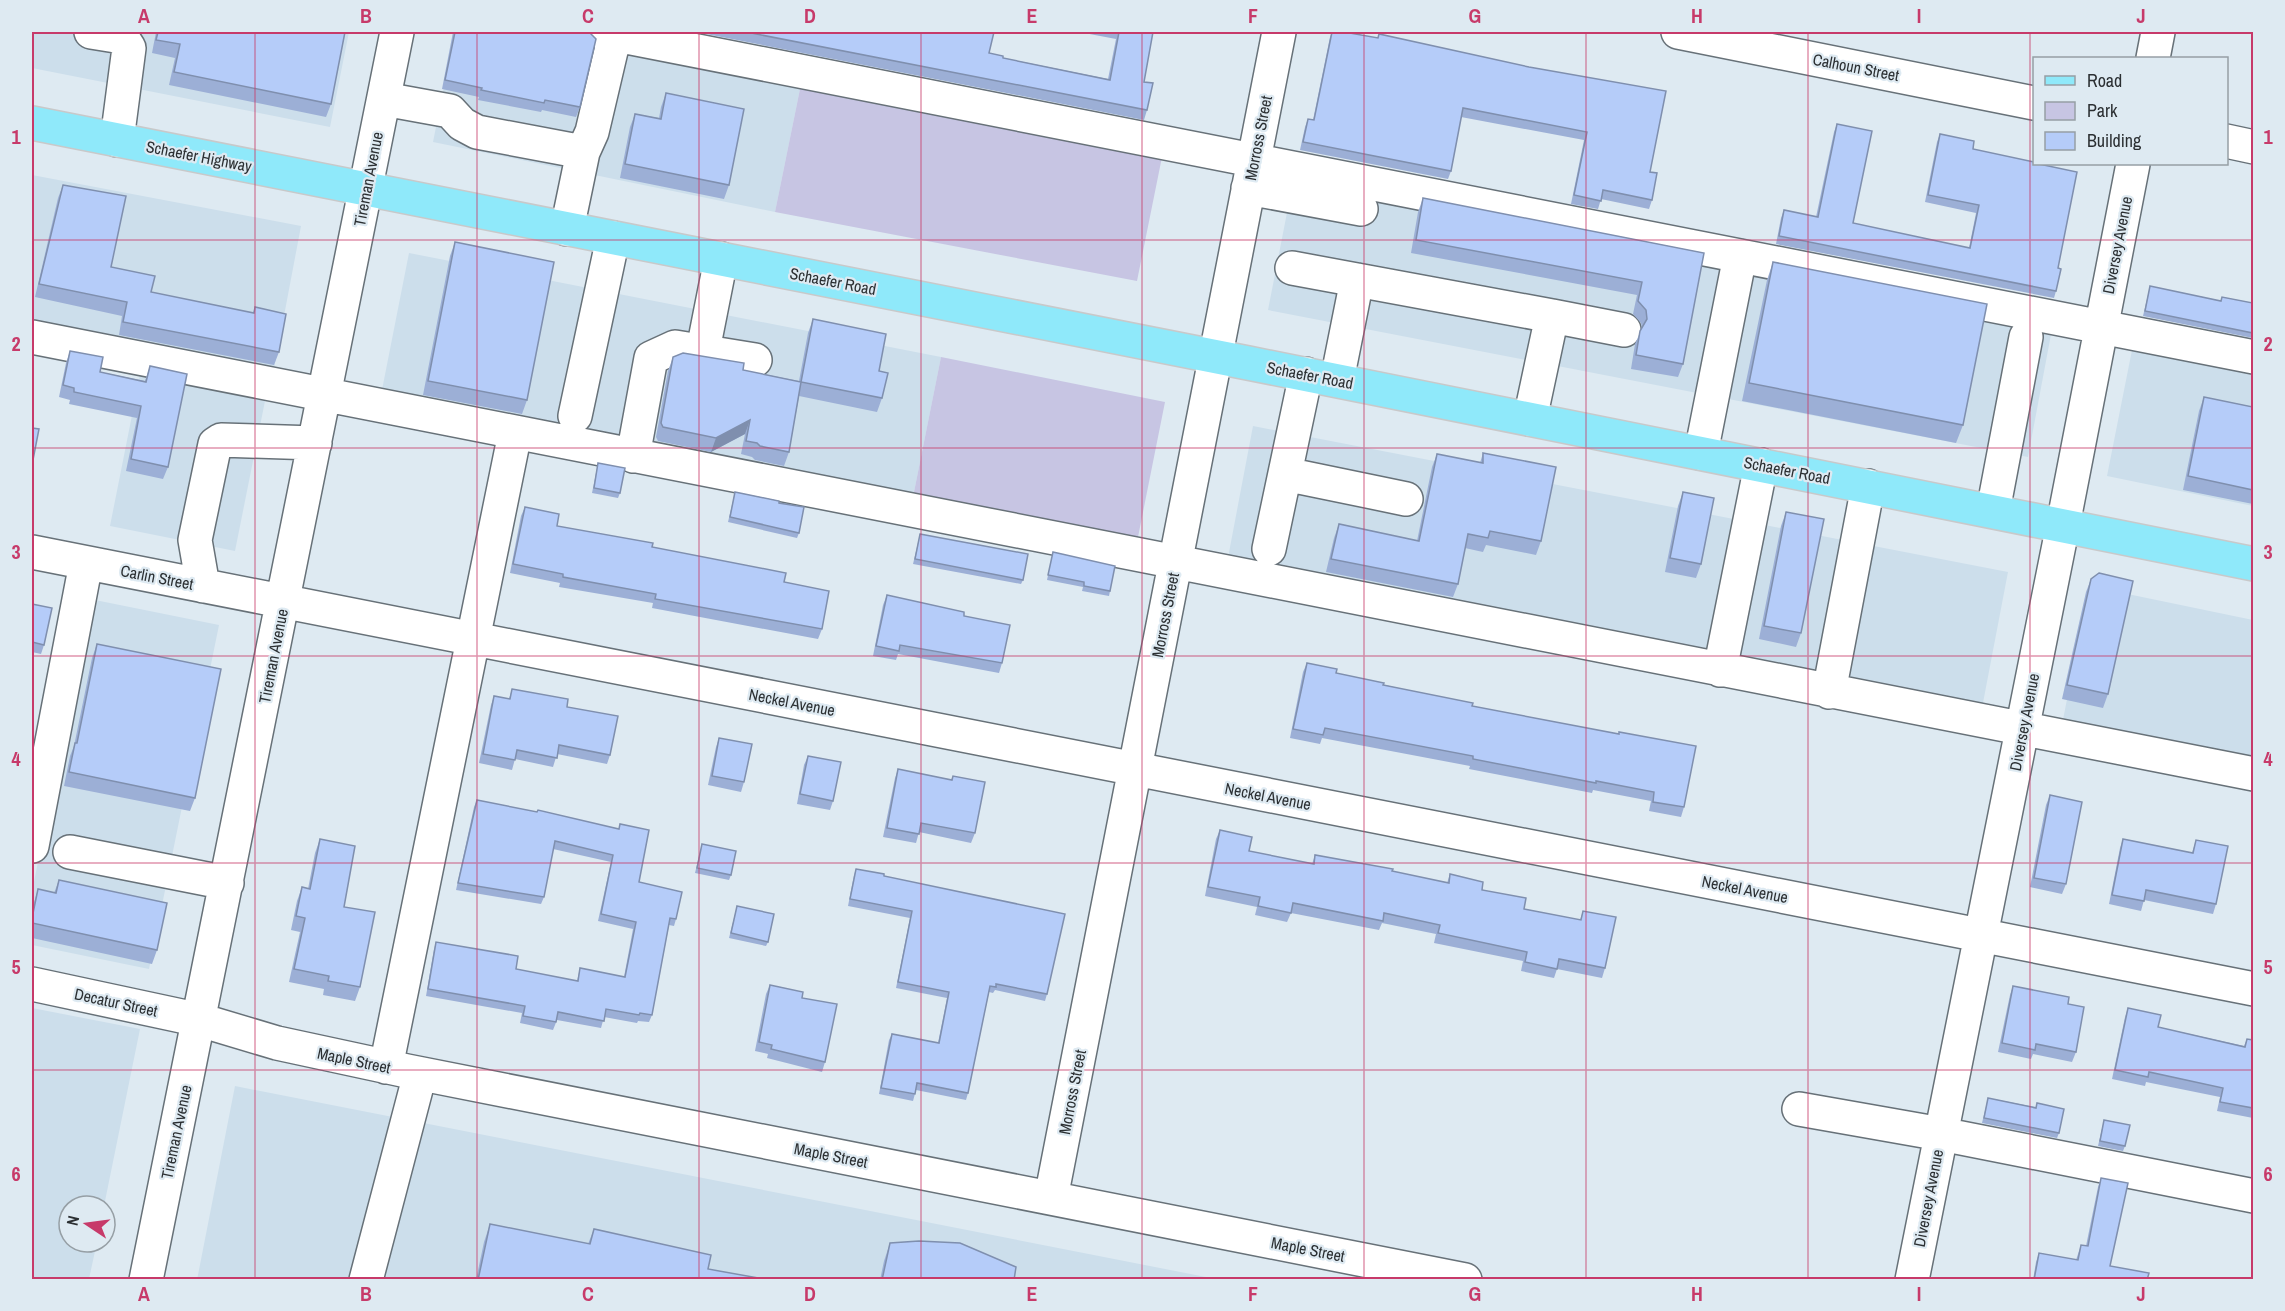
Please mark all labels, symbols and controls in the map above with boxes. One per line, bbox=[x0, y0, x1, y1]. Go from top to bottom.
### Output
text: A bbox=[138, 2, 150, 29]
text: B bbox=[360, 2, 372, 29]
text: C bbox=[582, 2, 594, 29]
text: D bbox=[804, 2, 816, 29]
text: E bbox=[1027, 2, 1038, 29]
text: F bbox=[1248, 2, 1258, 29]
text: G bbox=[1469, 2, 1481, 29]
text: H bbox=[1691, 2, 1703, 29]
text: I bbox=[1917, 2, 1921, 29]
text: J bbox=[2136, 2, 2146, 29]
street label: Calhoun Street bbox=[1811, 48, 1901, 86]
legend bbox=[2033, 57, 2228, 165]
text: Road bbox=[2087, 68, 2122, 93]
street label: Morross Street bbox=[1239, 93, 1277, 182]
text: Park bbox=[2087, 98, 2118, 123]
text: 1 bbox=[11, 123, 21, 150]
text: 1 bbox=[2263, 123, 2273, 150]
text: Building bbox=[2087, 128, 2142, 153]
street label: Tireman Avenue bbox=[348, 130, 388, 228]
street label: Schaefer Highway bbox=[144, 135, 254, 177]
street label: Diversey Avenue bbox=[2097, 194, 2137, 296]
street label: Schaefer Road bbox=[788, 262, 878, 300]
text: 2 bbox=[11, 330, 21, 357]
text: 2 bbox=[2263, 330, 2273, 357]
street label: Schaefer Road bbox=[1265, 356, 1355, 394]
street label: Schaefer Road bbox=[1742, 451, 1832, 489]
text: 3 bbox=[11, 538, 21, 565]
text: 3 bbox=[2263, 538, 2273, 565]
street label: Carlin Street bbox=[119, 559, 196, 595]
street label: Morross Street bbox=[1146, 570, 1184, 659]
street label: Tireman Avenue bbox=[253, 607, 293, 705]
street label: Diversey Avenue bbox=[2004, 671, 2044, 773]
street label: Neckel Avenue bbox=[747, 683, 837, 721]
text: 4 bbox=[11, 745, 21, 772]
text: 4 bbox=[2263, 745, 2273, 772]
street label: Neckel Avenue bbox=[1223, 777, 1313, 815]
street label: Neckel Avenue bbox=[1700, 870, 1790, 908]
text: 5 bbox=[11, 953, 21, 980]
text: 5 bbox=[2263, 953, 2273, 980]
street label: Decatur Street bbox=[72, 982, 160, 1022]
street label: Maple Street bbox=[315, 1042, 393, 1079]
street label: Morross Street bbox=[1053, 1047, 1091, 1136]
street label: Tireman Avenue bbox=[155, 1083, 197, 1181]
street label: Maple Street bbox=[792, 1137, 870, 1173]
street label: Diversey Avenue bbox=[1908, 1147, 1948, 1249]
text: 6 bbox=[11, 1160, 21, 1187]
text: 6 bbox=[2263, 1160, 2273, 1187]
north arrow bbox=[57, 1194, 117, 1254]
text: N bbox=[61, 1214, 84, 1228]
street label: Maple Street bbox=[1269, 1231, 1347, 1267]
text: A bbox=[138, 1280, 150, 1307]
text: B bbox=[360, 1280, 372, 1307]
text: C bbox=[582, 1280, 594, 1307]
text: D bbox=[804, 1280, 816, 1307]
text: E bbox=[1027, 1280, 1038, 1307]
text: F bbox=[1248, 1280, 1258, 1307]
text: G bbox=[1469, 1280, 1481, 1307]
text: H bbox=[1691, 1280, 1703, 1307]
text: I bbox=[1917, 1280, 1921, 1307]
text: J bbox=[2136, 1280, 2146, 1307]

